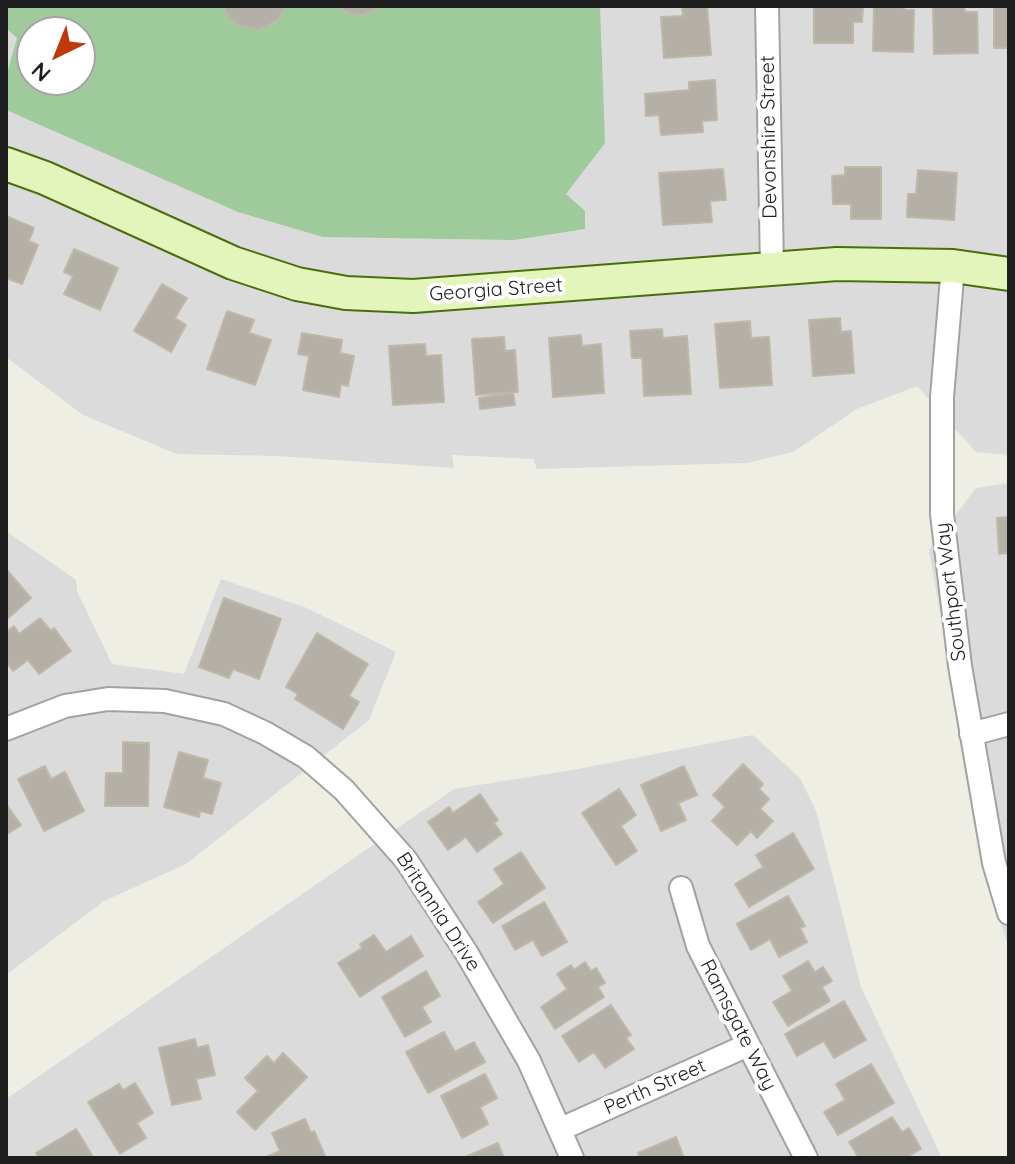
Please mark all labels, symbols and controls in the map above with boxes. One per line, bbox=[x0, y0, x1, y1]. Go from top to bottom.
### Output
north arrow bbox=[16, 16, 96, 96]
street label: Devonshire Street bbox=[756, 55, 782, 219]
text: N bbox=[26, 56, 56, 88]
street label: Georgia Street bbox=[428, 273, 564, 307]
street label: Southport Way bbox=[931, 521, 971, 663]
street label: Britannia Drive bbox=[391, 848, 485, 976]
street label: Ramsgate Way bbox=[695, 955, 781, 1095]
street label: Perth Street bbox=[600, 1054, 710, 1120]

